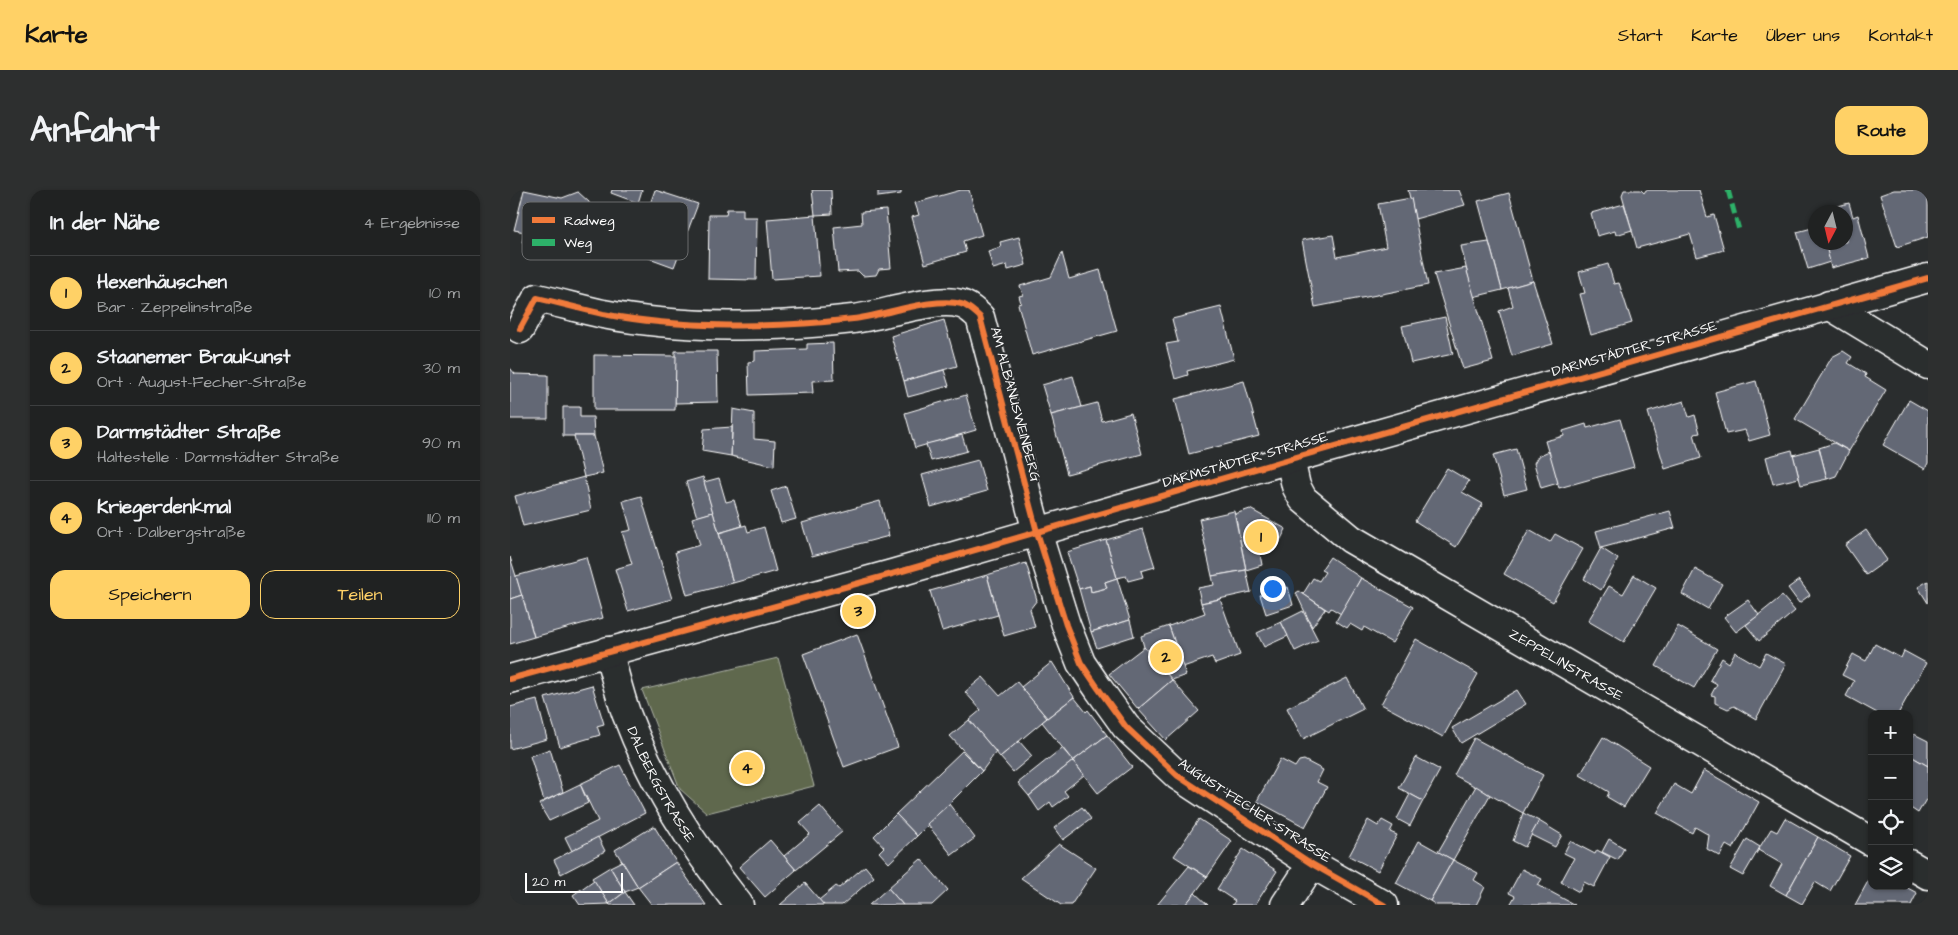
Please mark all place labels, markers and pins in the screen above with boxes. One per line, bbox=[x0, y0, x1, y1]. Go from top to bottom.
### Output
pin: 1 bbox=[1245, 518, 1277, 556]
pin: 3 bbox=[842, 592, 874, 630]
pin: 2 bbox=[1150, 638, 1182, 676]
pin: 4 bbox=[731, 749, 763, 787]

